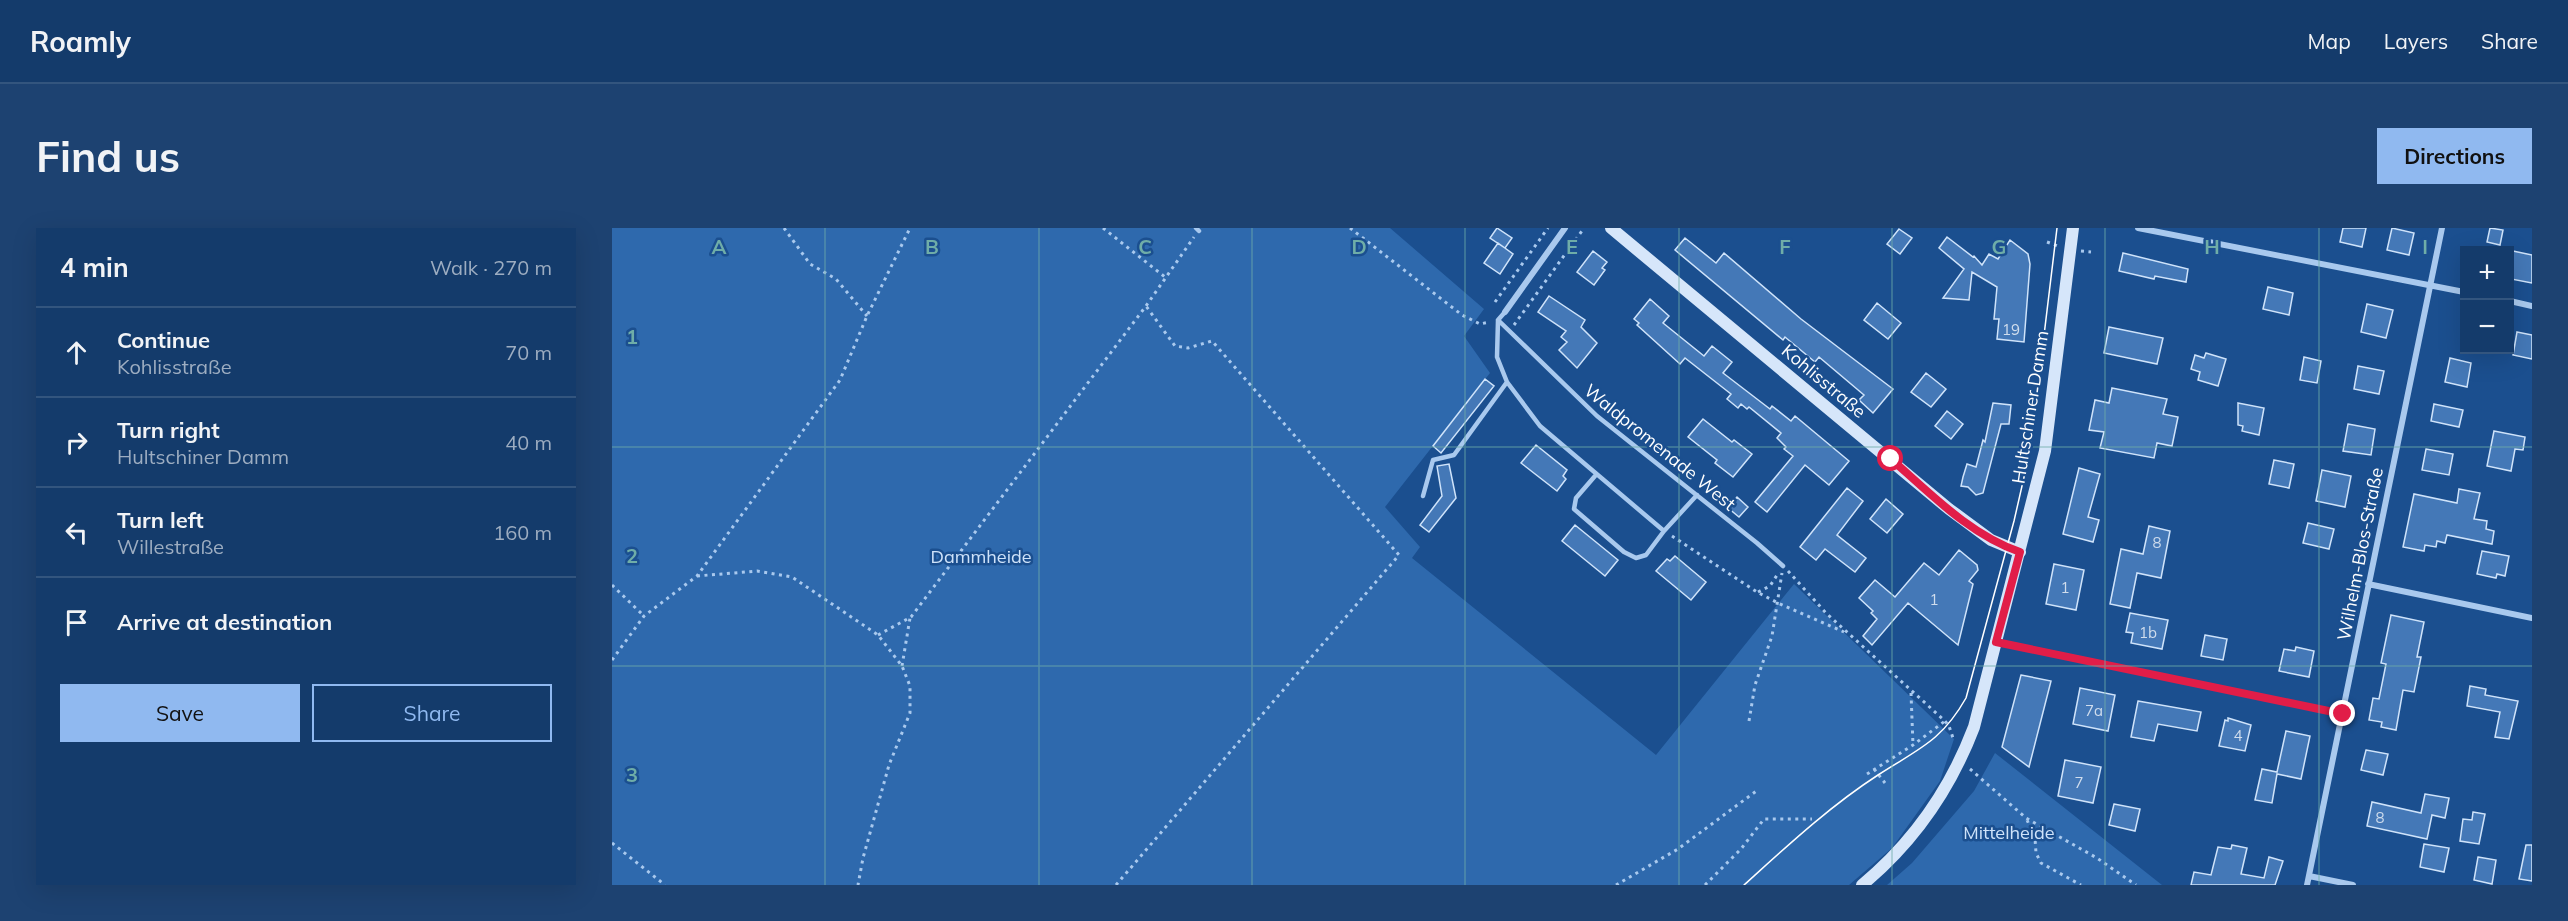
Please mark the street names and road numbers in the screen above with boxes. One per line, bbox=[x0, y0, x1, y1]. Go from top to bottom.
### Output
street label: Hultschiner Damm bbox=[2007, 329, 2053, 485]
street label: Kohlisstraße bbox=[1777, 339, 1871, 423]
street label: Waldpromenade West bbox=[1580, 379, 1740, 515]
street label: Wilhelm-Blos-Straße bbox=[2332, 466, 2388, 642]

